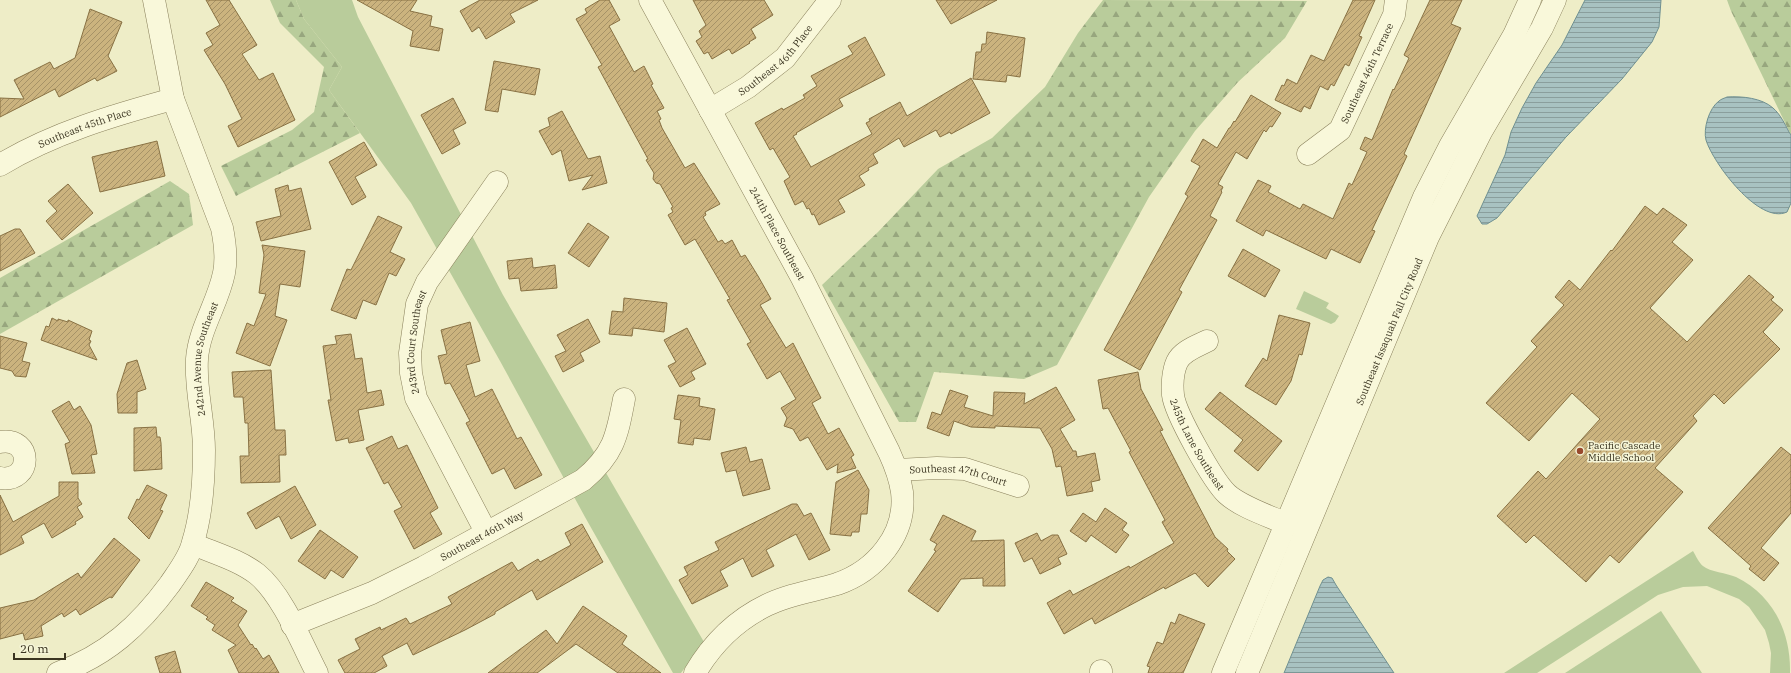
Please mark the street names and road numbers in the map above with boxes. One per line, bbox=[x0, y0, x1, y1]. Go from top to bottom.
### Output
street label: Southeast 46th Terrace bbox=[1338, 21, 1396, 125]
street label: Southeast 46th Place bbox=[736, 22, 816, 98]
street label: Southeast 45th Place bbox=[36, 105, 133, 151]
street label: 244th Place Southeast bbox=[746, 185, 808, 283]
street label: Southeast Issaquah Fall City Road bbox=[1353, 256, 1426, 407]
street label: 243rd Court Southeast bbox=[404, 287, 430, 396]
street label: 242nd Avenue Southeast bbox=[191, 300, 221, 417]
street label: 245th Lane Southeast bbox=[1167, 397, 1227, 493]
street label: Southeast 47th Court bbox=[909, 462, 1009, 489]
street label: Southeast 46th Way bbox=[438, 508, 526, 564]

